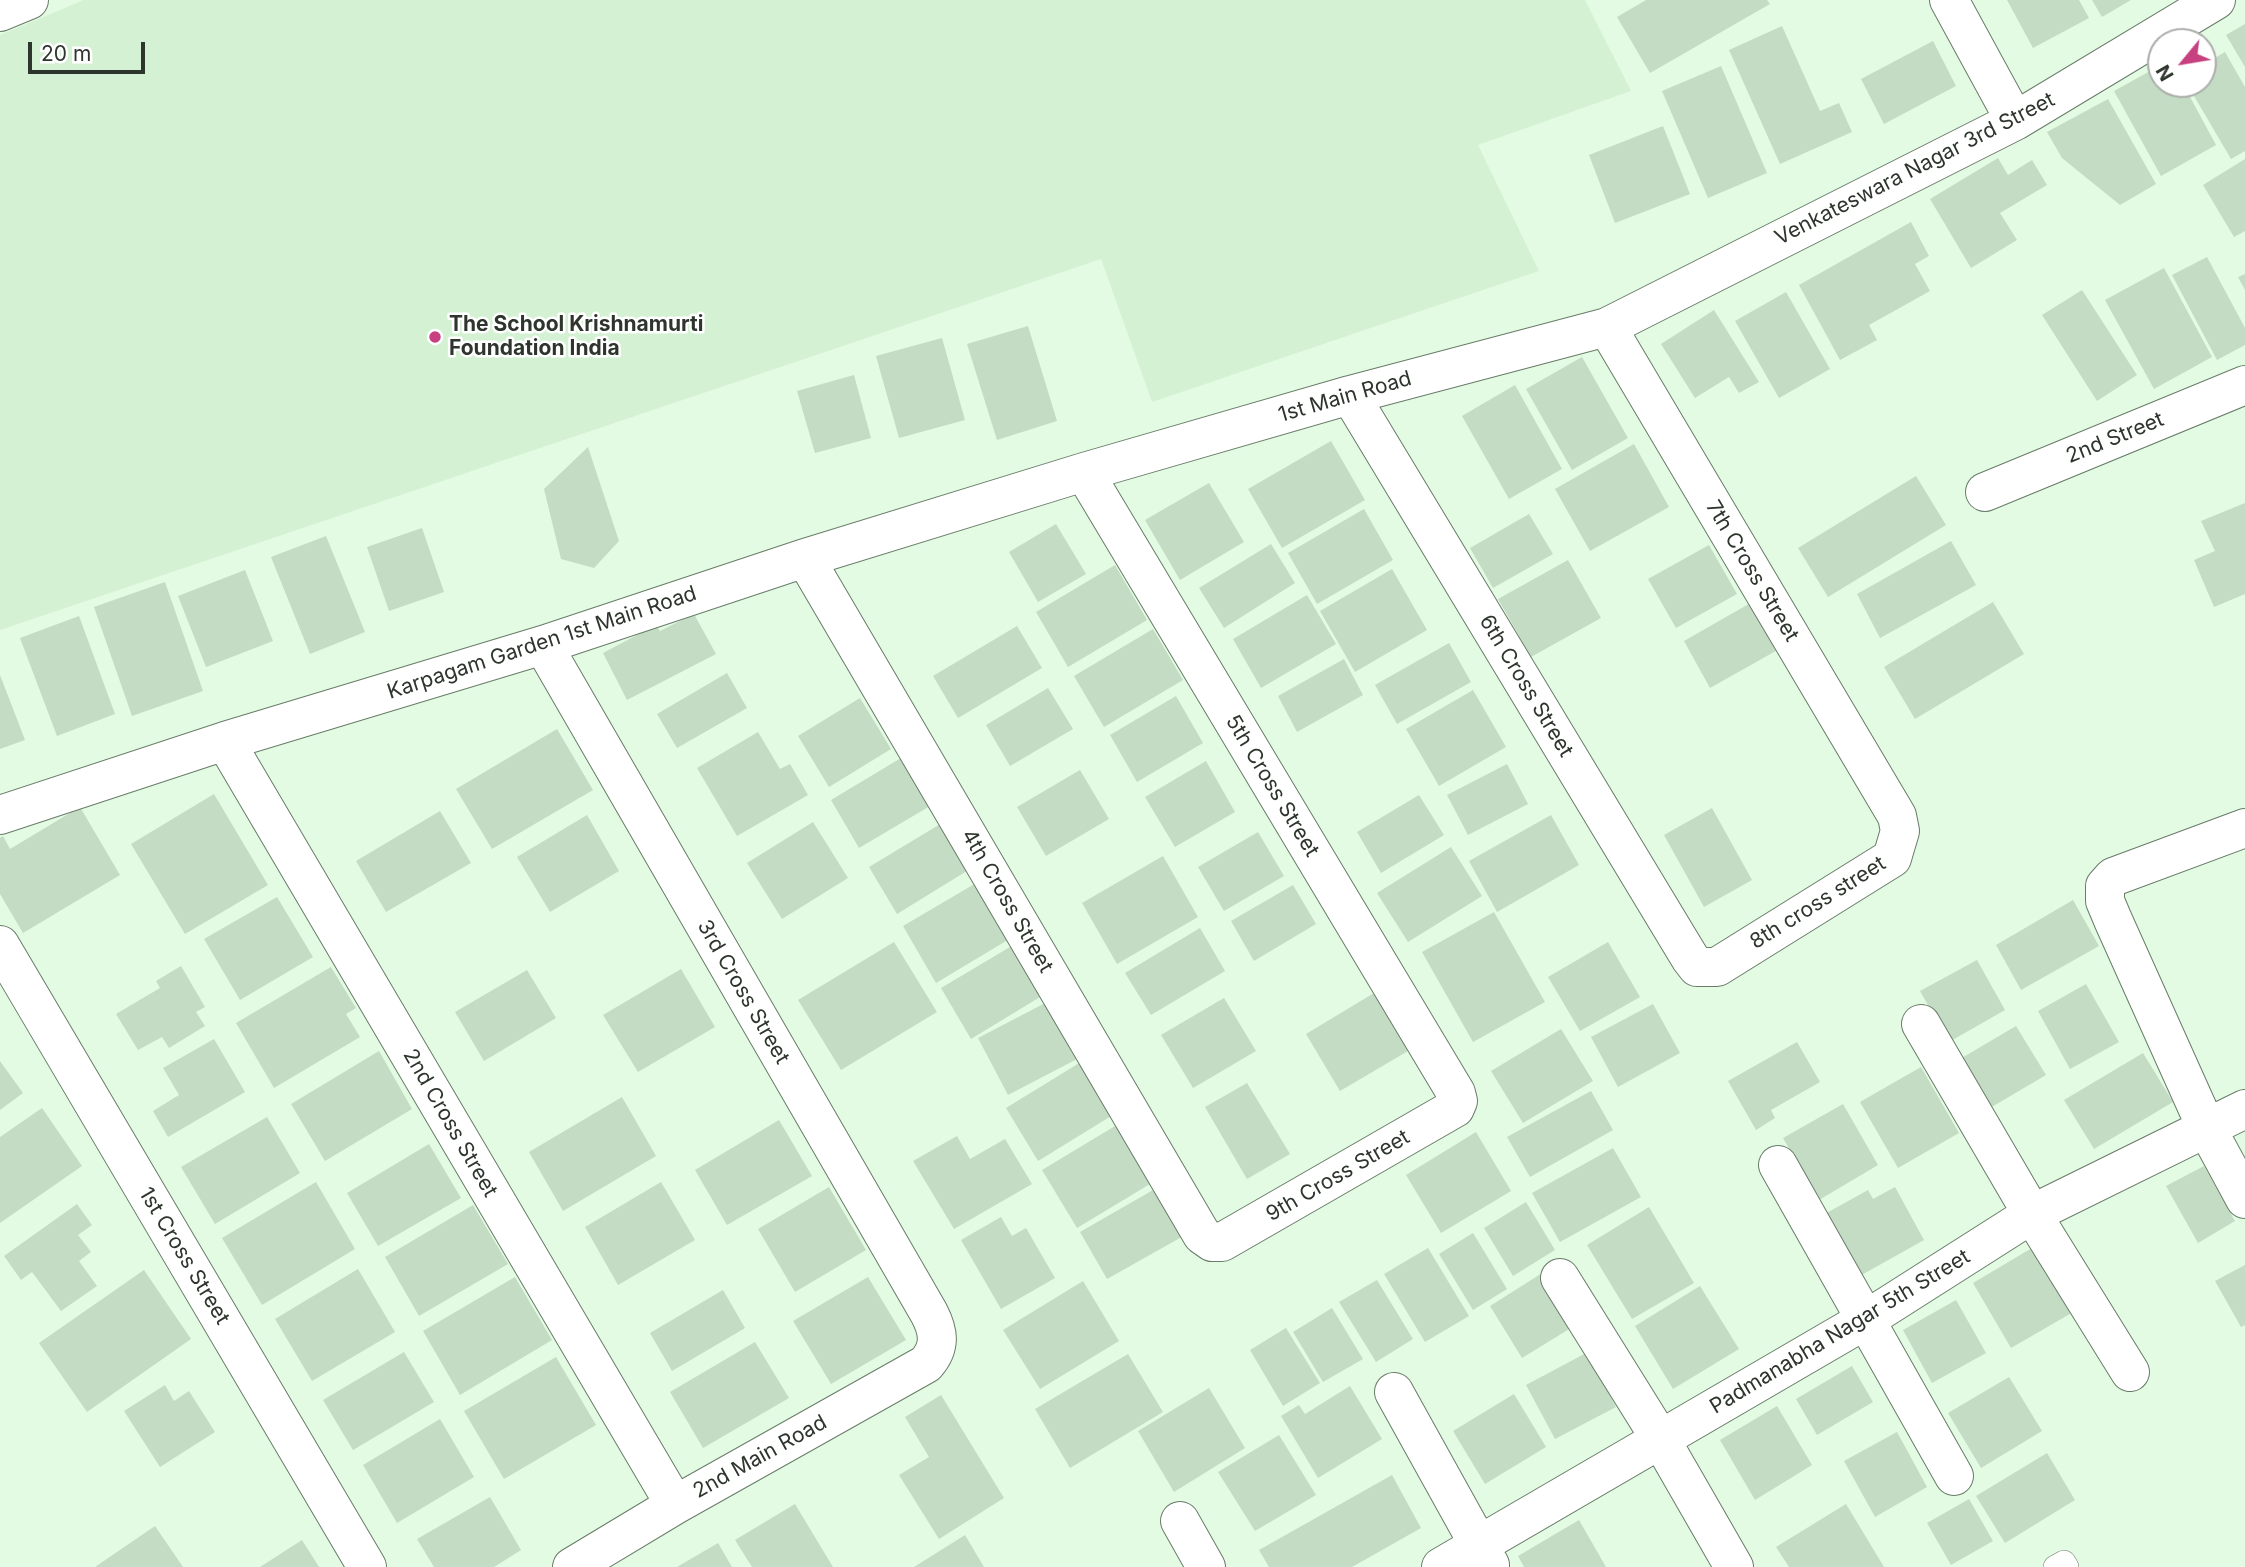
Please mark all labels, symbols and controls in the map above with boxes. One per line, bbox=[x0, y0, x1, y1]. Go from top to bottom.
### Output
scale bar bbox=[32, 28, 149, 72]
north arrow bbox=[2147, 28, 2217, 98]
text: 20 m bbox=[41, 41, 91, 66]
text: N bbox=[2152, 61, 2179, 85]
street label: Venkateswara Nagar 3rd Street bbox=[1771, 87, 2059, 251]
place label: The School Krishnamurti Foundation India bbox=[449, 312, 703, 362]
marker: The School Krishnamurti Foundation India bbox=[427, 329, 443, 345]
street label: 1st Main Road bbox=[1276, 366, 1414, 428]
street label: 2nd Street bbox=[2062, 407, 2168, 469]
street label: 7th Cross Street bbox=[1700, 496, 1804, 646]
street label: Karpagam Garden 1st Main Road bbox=[384, 581, 700, 705]
street label: 6th Cross Street bbox=[1474, 610, 1578, 762]
street label: 5th Cross Street bbox=[1220, 711, 1324, 861]
street label: 4th Cross Street bbox=[956, 825, 1058, 977]
street label: 8th cross street bbox=[1745, 851, 1891, 955]
street label: 3rd Cross Street bbox=[692, 916, 794, 1068]
street label: 2nd Cross Street bbox=[397, 1044, 503, 1202]
street label: 9th Cross Street bbox=[1262, 1125, 1414, 1227]
street label: 1st Cross Street bbox=[133, 1183, 235, 1329]
street label: Padmanabha Nagar 5th Street bbox=[1705, 1244, 1975, 1420]
street label: 2nd Main Road bbox=[689, 1410, 831, 1504]

